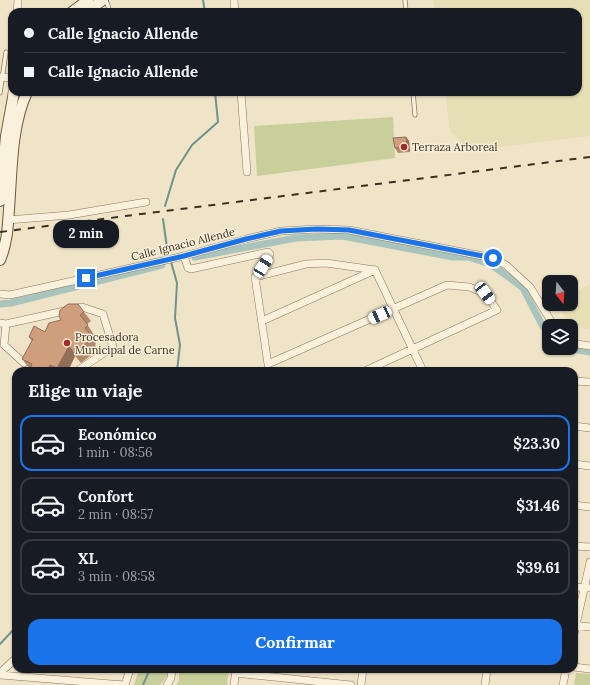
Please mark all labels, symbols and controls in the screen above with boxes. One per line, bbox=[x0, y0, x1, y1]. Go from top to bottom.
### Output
text: Calle Ignacio Allende bbox=[48, 24, 198, 43]
text: Calle Ignacio Allende bbox=[48, 62, 198, 81]
place label: Terraza Arboreal bbox=[412, 140, 498, 154]
marker: Terraza Arboreal bbox=[399, 142, 409, 152]
callout: 2 min bbox=[53, 220, 119, 248]
street label: Calle Ignacio Allende bbox=[130, 224, 236, 264]
text: 2 min bbox=[69, 225, 103, 242]
route start bbox=[484, 249, 502, 267]
car bbox=[252, 253, 274, 279]
route end bbox=[77, 269, 95, 287]
north arrow bbox=[542, 275, 578, 311]
map controls bbox=[542, 275, 578, 355]
car bbox=[473, 280, 497, 306]
car bbox=[367, 305, 393, 325]
button: layers bbox=[542, 319, 578, 355]
place label: Procesadora Municipal de Carne bbox=[75, 330, 175, 357]
marker: Procesadora Municipal de Carne bbox=[62, 338, 72, 348]
text: Elige un viaje bbox=[28, 379, 143, 402]
icon: car bbox=[30, 425, 66, 461]
text: Económico bbox=[78, 425, 157, 444]
text: $23.30 bbox=[513, 434, 560, 453]
text: 1 min · 08:56 bbox=[78, 444, 153, 461]
icon: car bbox=[30, 487, 66, 523]
text: Confort bbox=[78, 487, 134, 506]
text: $31.46 bbox=[516, 496, 560, 515]
text: 2 min · 08:57 bbox=[78, 506, 153, 523]
icon: car bbox=[30, 549, 66, 585]
text: XL bbox=[78, 549, 98, 568]
text: $39.61 bbox=[516, 558, 560, 577]
text: 3 min · 08:58 bbox=[78, 568, 155, 585]
button: Confirmar bbox=[28, 619, 562, 665]

